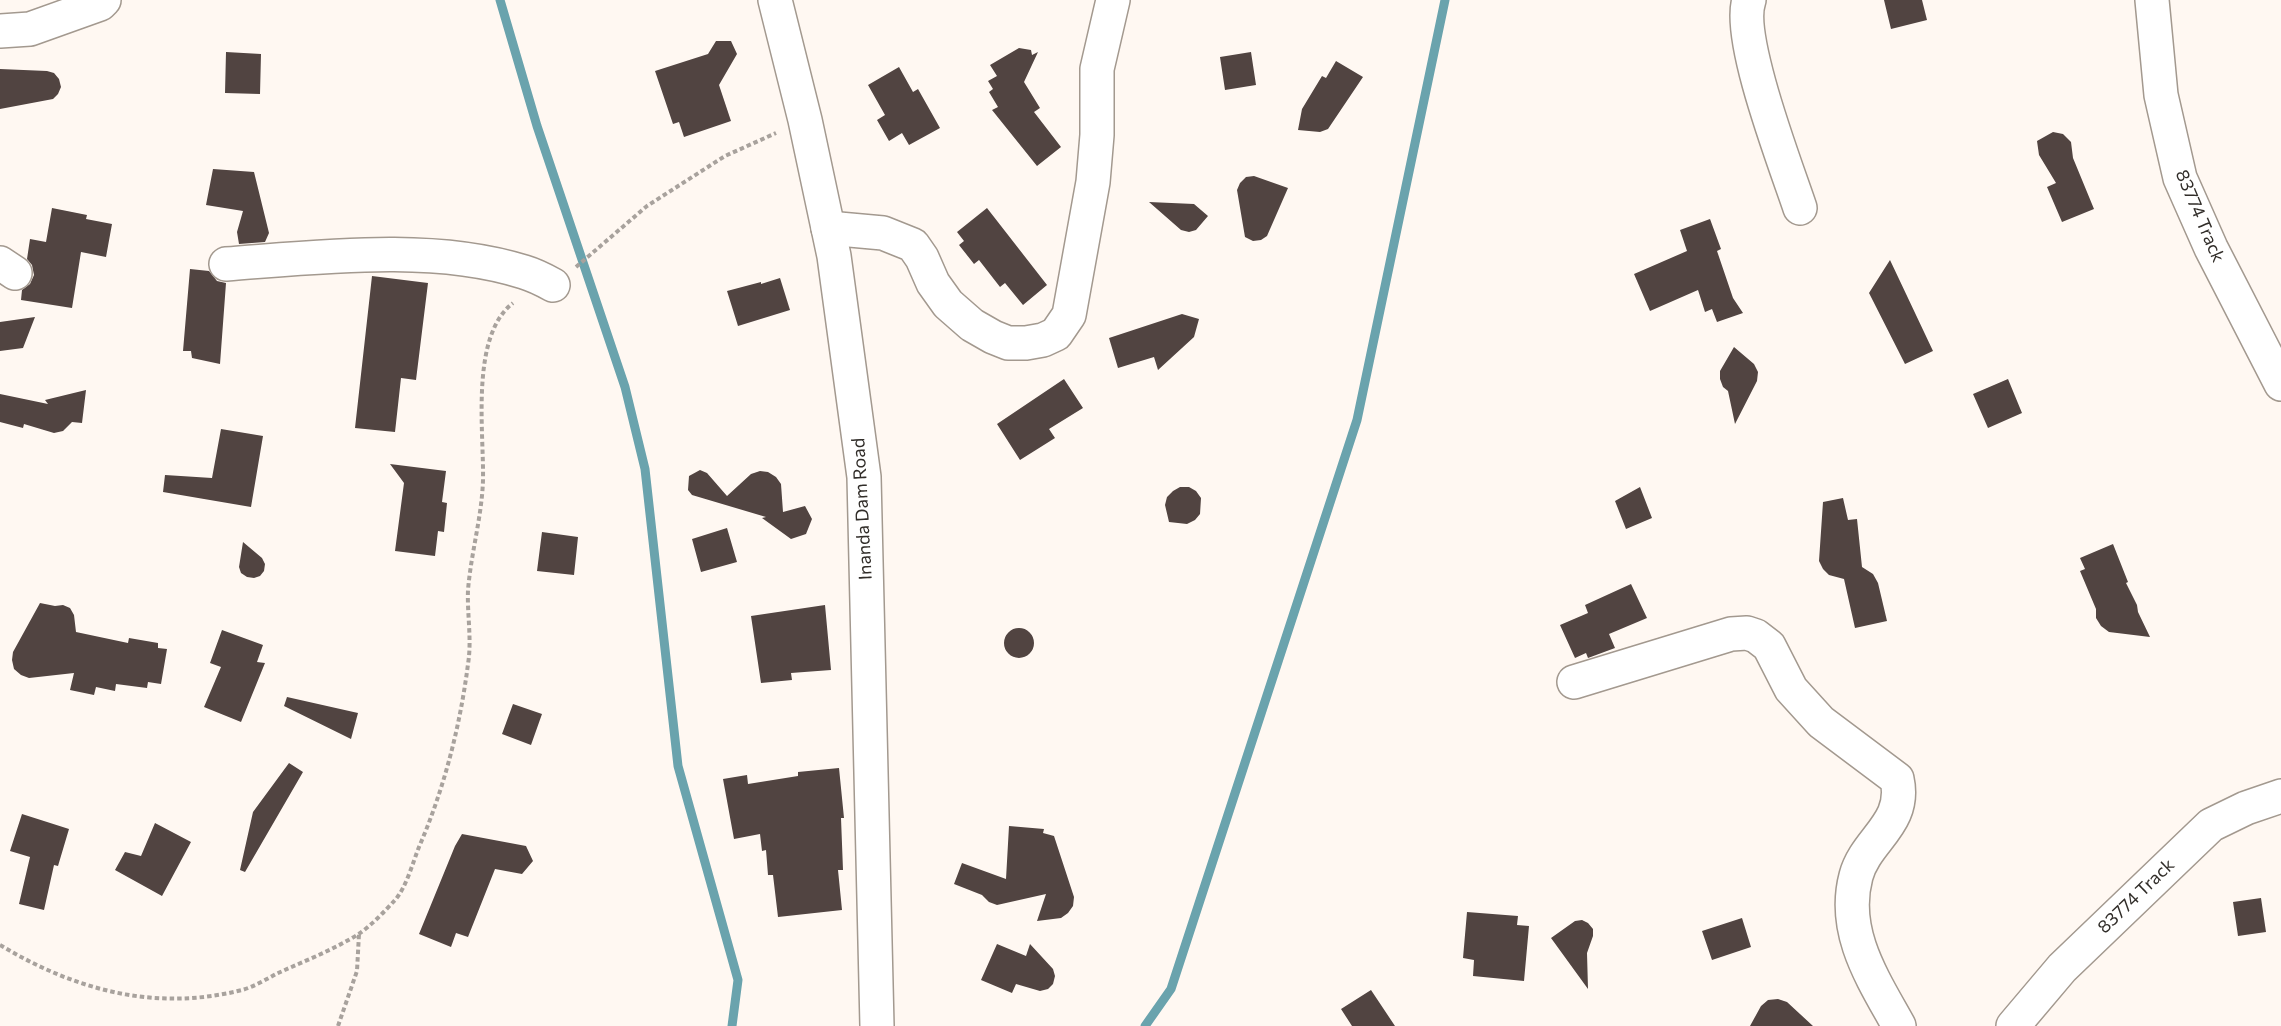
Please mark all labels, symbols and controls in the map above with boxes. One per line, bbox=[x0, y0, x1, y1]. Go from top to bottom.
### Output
street label: 83774 Track bbox=[2171, 167, 2229, 265]
street label: Inanda Dam Road bbox=[847, 437, 877, 581]
street label: 83774 Track bbox=[2093, 854, 2179, 938]

